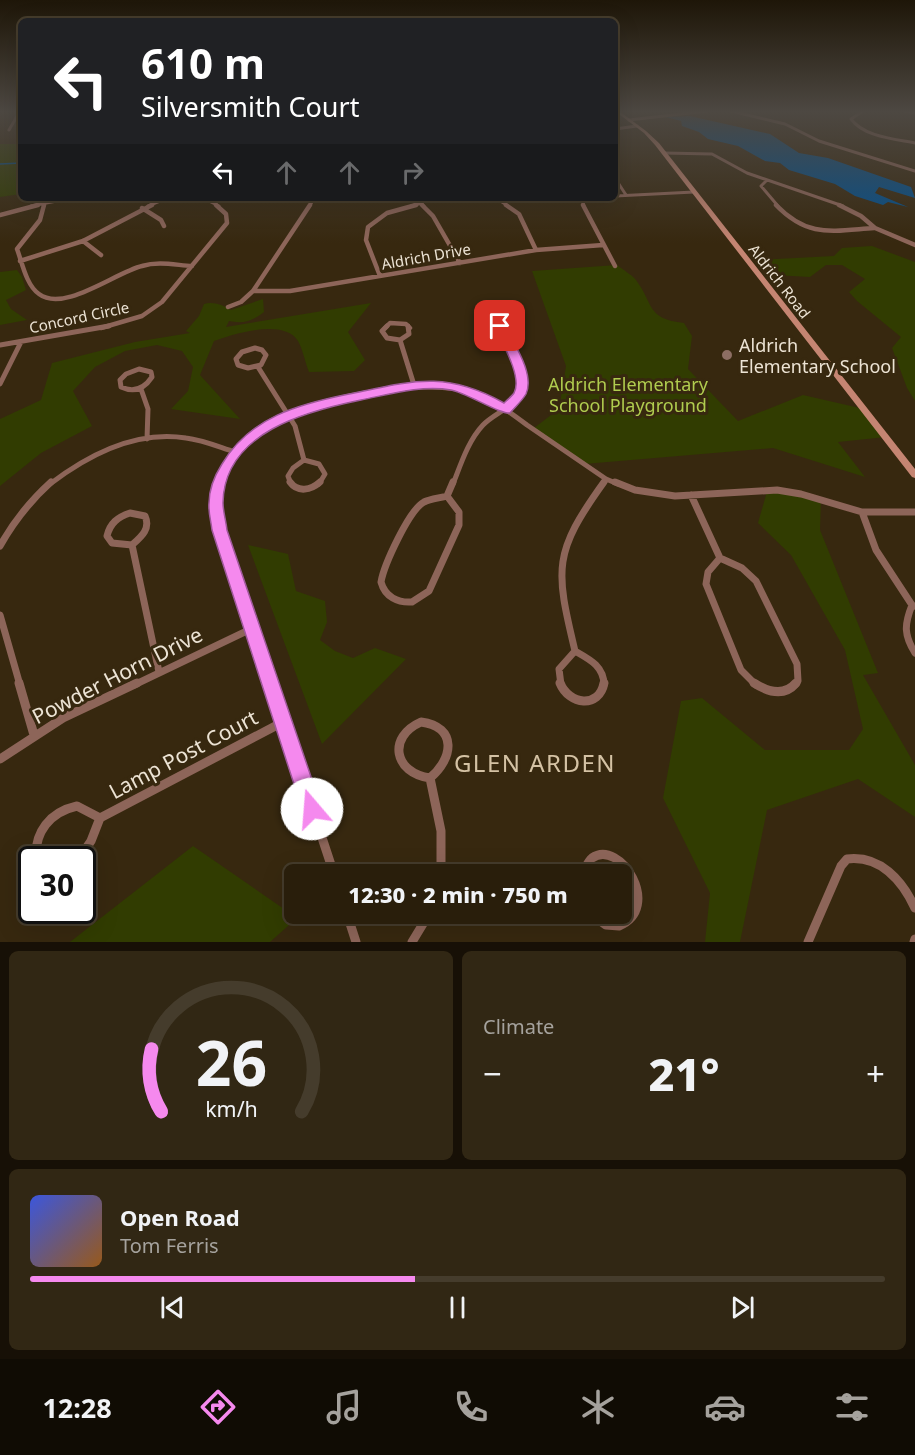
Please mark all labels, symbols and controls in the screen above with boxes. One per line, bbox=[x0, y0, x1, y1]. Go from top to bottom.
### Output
text: 610 m bbox=[141, 34, 265, 91]
icon: left bbox=[42, 42, 120, 120]
text: Silversmith Court bbox=[141, 88, 359, 125]
icon: left bbox=[207, 156, 240, 189]
icon: ahead bbox=[270, 156, 303, 189]
icon: ahead bbox=[333, 156, 366, 189]
icon: right bbox=[396, 156, 429, 189]
street label: Aldrich Drive bbox=[380, 238, 472, 274]
street label: Aldrich Road bbox=[745, 240, 815, 322]
street label: Concord Circle bbox=[27, 297, 131, 337]
pin bbox=[474, 300, 525, 351]
icon: arrive bbox=[483, 309, 516, 342]
place label: Aldrich Elementary School bbox=[739, 333, 896, 378]
marker: Aldrich Elementary School bbox=[720, 348, 734, 362]
park label: Aldrich Elementary School Playground bbox=[548, 372, 709, 417]
street label: Powder Horn Drive bbox=[27, 620, 207, 730]
street label: Lamp Post Court bbox=[104, 703, 263, 805]
district label: GLEN ARDEN bbox=[454, 746, 616, 779]
position arrow bbox=[280, 777, 344, 841]
speed limit sign: 30 bbox=[18, 846, 96, 924]
text: 12:30 · 2 min · 750 m bbox=[348, 879, 568, 909]
text: Climate bbox=[483, 1013, 554, 1040]
text: 26 bbox=[195, 1019, 267, 1104]
text: 21° bbox=[648, 1043, 720, 1104]
text: − bbox=[483, 1051, 502, 1096]
text: + bbox=[866, 1051, 885, 1096]
text: km/h bbox=[205, 1095, 257, 1124]
text: Open Road bbox=[120, 1202, 240, 1232]
text: Tom Ferris bbox=[120, 1232, 219, 1259]
icon: previous bbox=[156, 1291, 189, 1324]
icon: pause bbox=[441, 1291, 474, 1324]
icon: next bbox=[726, 1291, 759, 1324]
icon: directions bbox=[197, 1386, 239, 1428]
icon: music bbox=[323, 1386, 365, 1428]
icon: phone bbox=[450, 1386, 492, 1428]
icon: climate bbox=[577, 1386, 619, 1428]
icon: car bbox=[704, 1386, 746, 1428]
icon: filters bbox=[831, 1386, 873, 1428]
text: 12:28 bbox=[42, 1389, 112, 1426]

